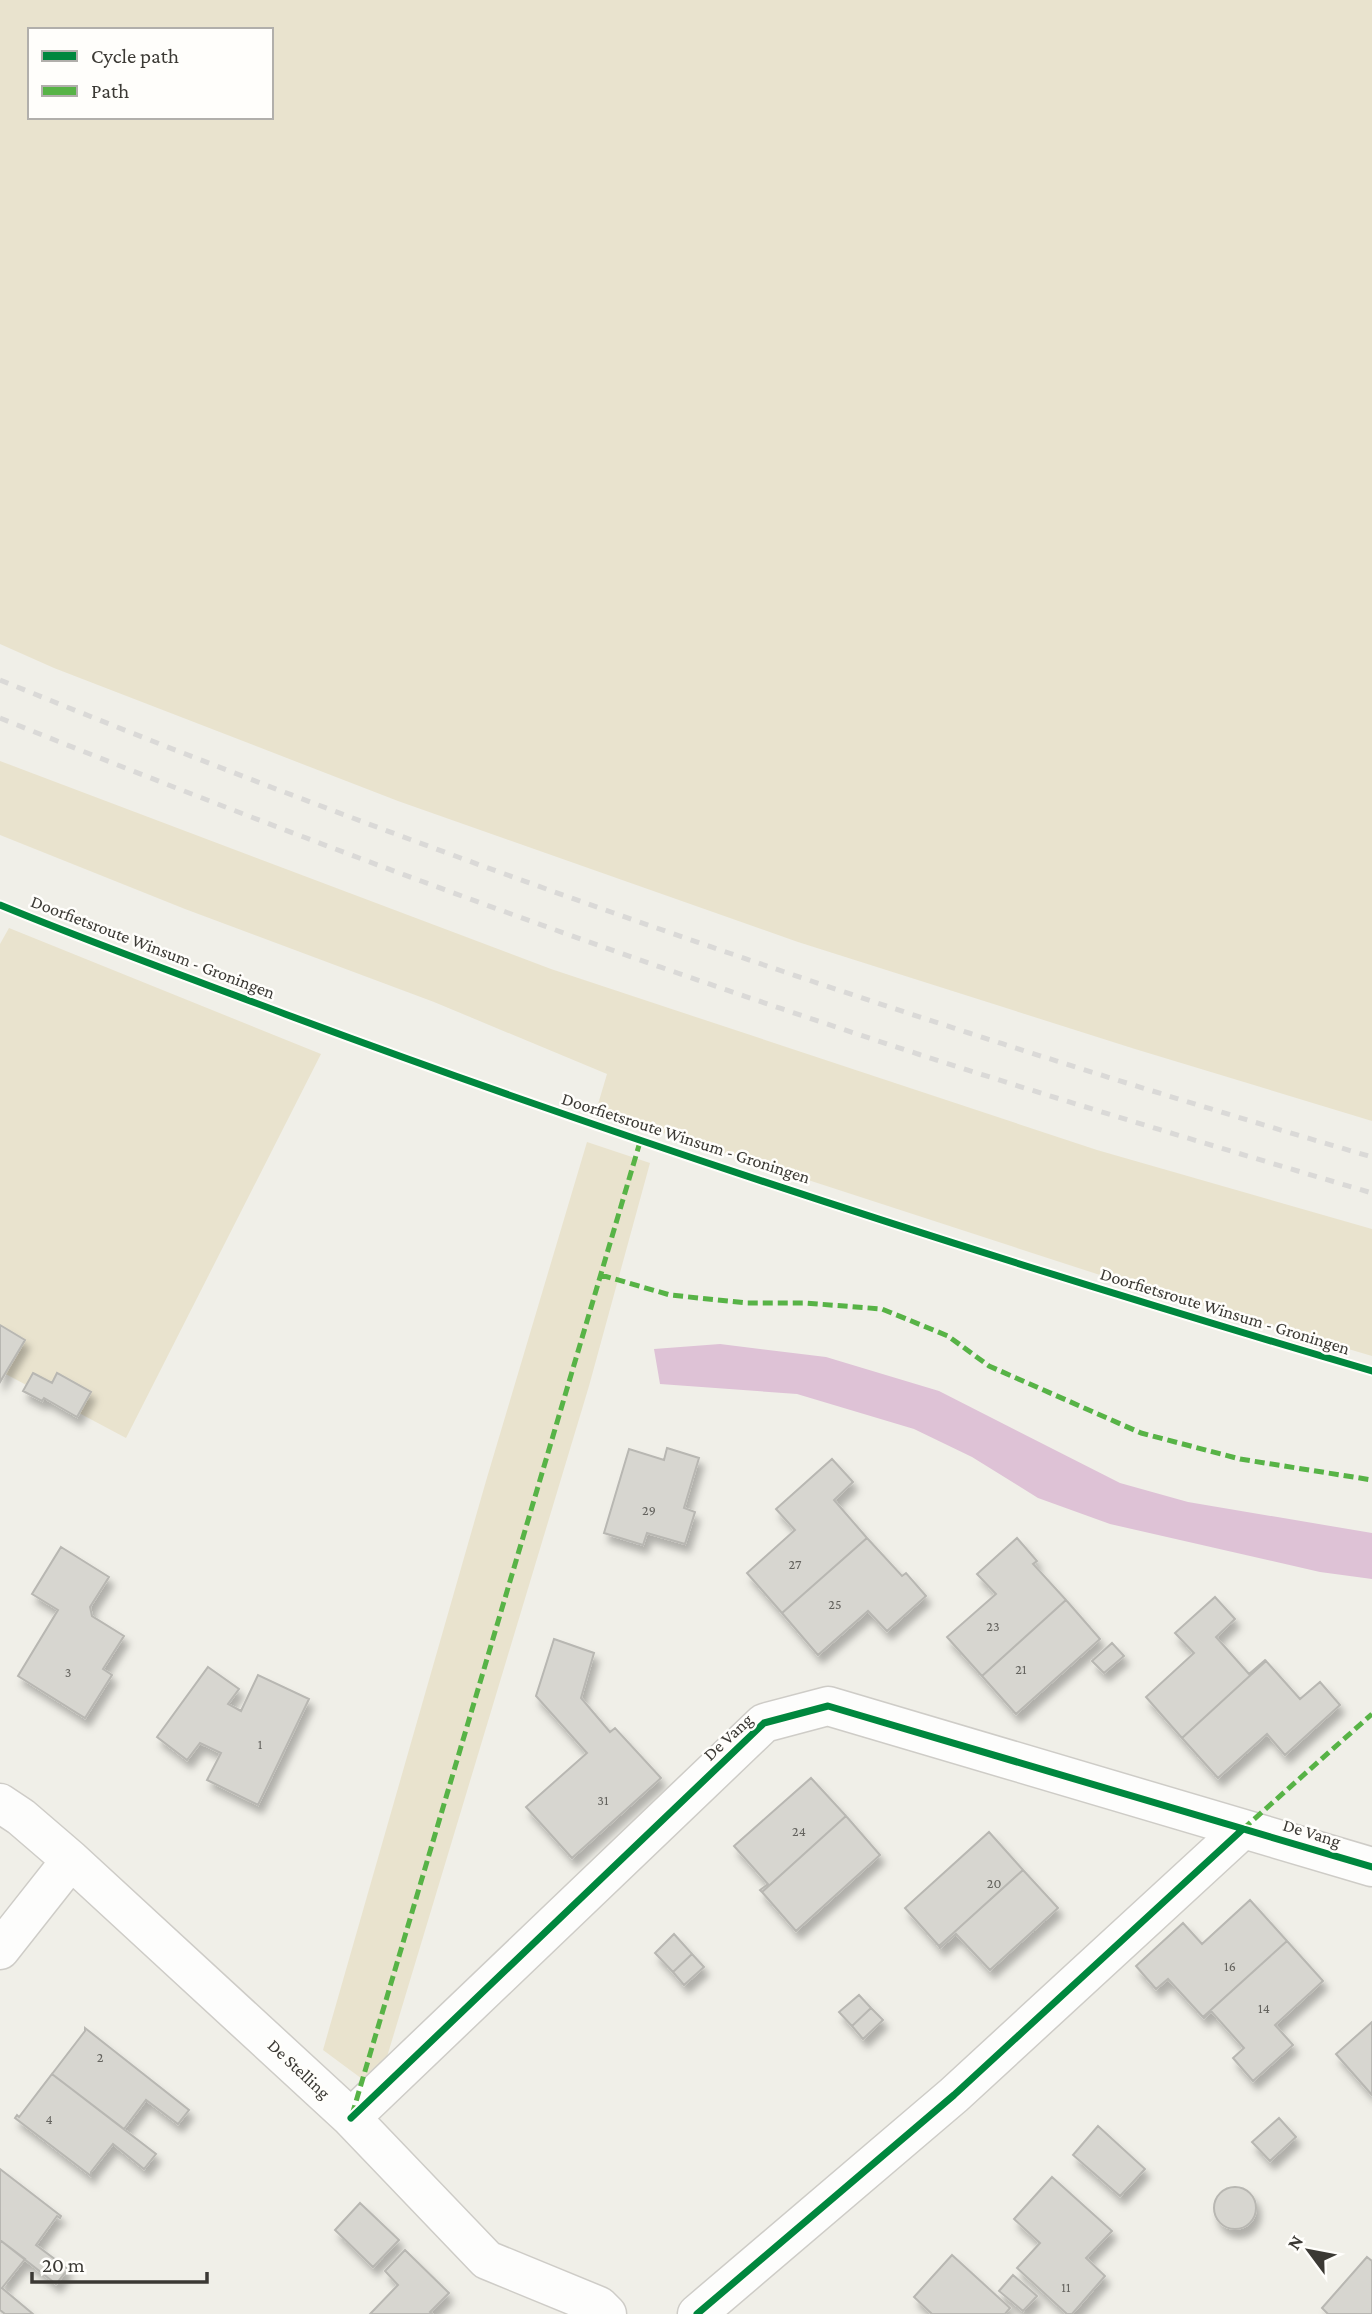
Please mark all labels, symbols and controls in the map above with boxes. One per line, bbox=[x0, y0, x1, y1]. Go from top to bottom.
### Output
legend bbox=[28, 28, 273, 119]
text: Cycle path bbox=[91, 44, 179, 68]
text: Path bbox=[91, 79, 129, 103]
street label: Doorfietsroute Winsum - Groningen bbox=[28, 891, 278, 1003]
street label: Doorfietsroute Winsum - Groningen bbox=[559, 1088, 813, 1188]
street label: Doorfietsroute Winsum - Groningen bbox=[1098, 1263, 1352, 1359]
house number: 29 bbox=[642, 1502, 656, 1518]
house number: 27 bbox=[789, 1556, 802, 1572]
house number: 25 bbox=[828, 1596, 842, 1612]
house number: 23 bbox=[986, 1618, 1000, 1634]
house number: 21 bbox=[1015, 1661, 1027, 1677]
house number: 3 bbox=[65, 1664, 71, 1680]
street label: De Vang bbox=[699, 1709, 757, 1765]
house number: 1 bbox=[258, 1736, 263, 1752]
house number: 31 bbox=[597, 1792, 609, 1808]
street label: De Vang bbox=[1281, 1815, 1344, 1851]
house number: 24 bbox=[792, 1823, 806, 1839]
house number: 20 bbox=[987, 1875, 1001, 1891]
house number: 16 bbox=[1224, 1958, 1236, 1974]
house number: 14 bbox=[1258, 2000, 1270, 2016]
street label: De Stelling bbox=[264, 2035, 335, 2103]
house number: 2 bbox=[97, 2049, 104, 2065]
house number: 4 bbox=[45, 2111, 53, 2127]
north arrow bbox=[1274, 2216, 1344, 2286]
text: N bbox=[1283, 2231, 1307, 2253]
scale bar bbox=[32, 2240, 206, 2284]
text: 20 m bbox=[42, 2253, 85, 2277]
house number: 11 bbox=[1061, 2279, 1071, 2295]

